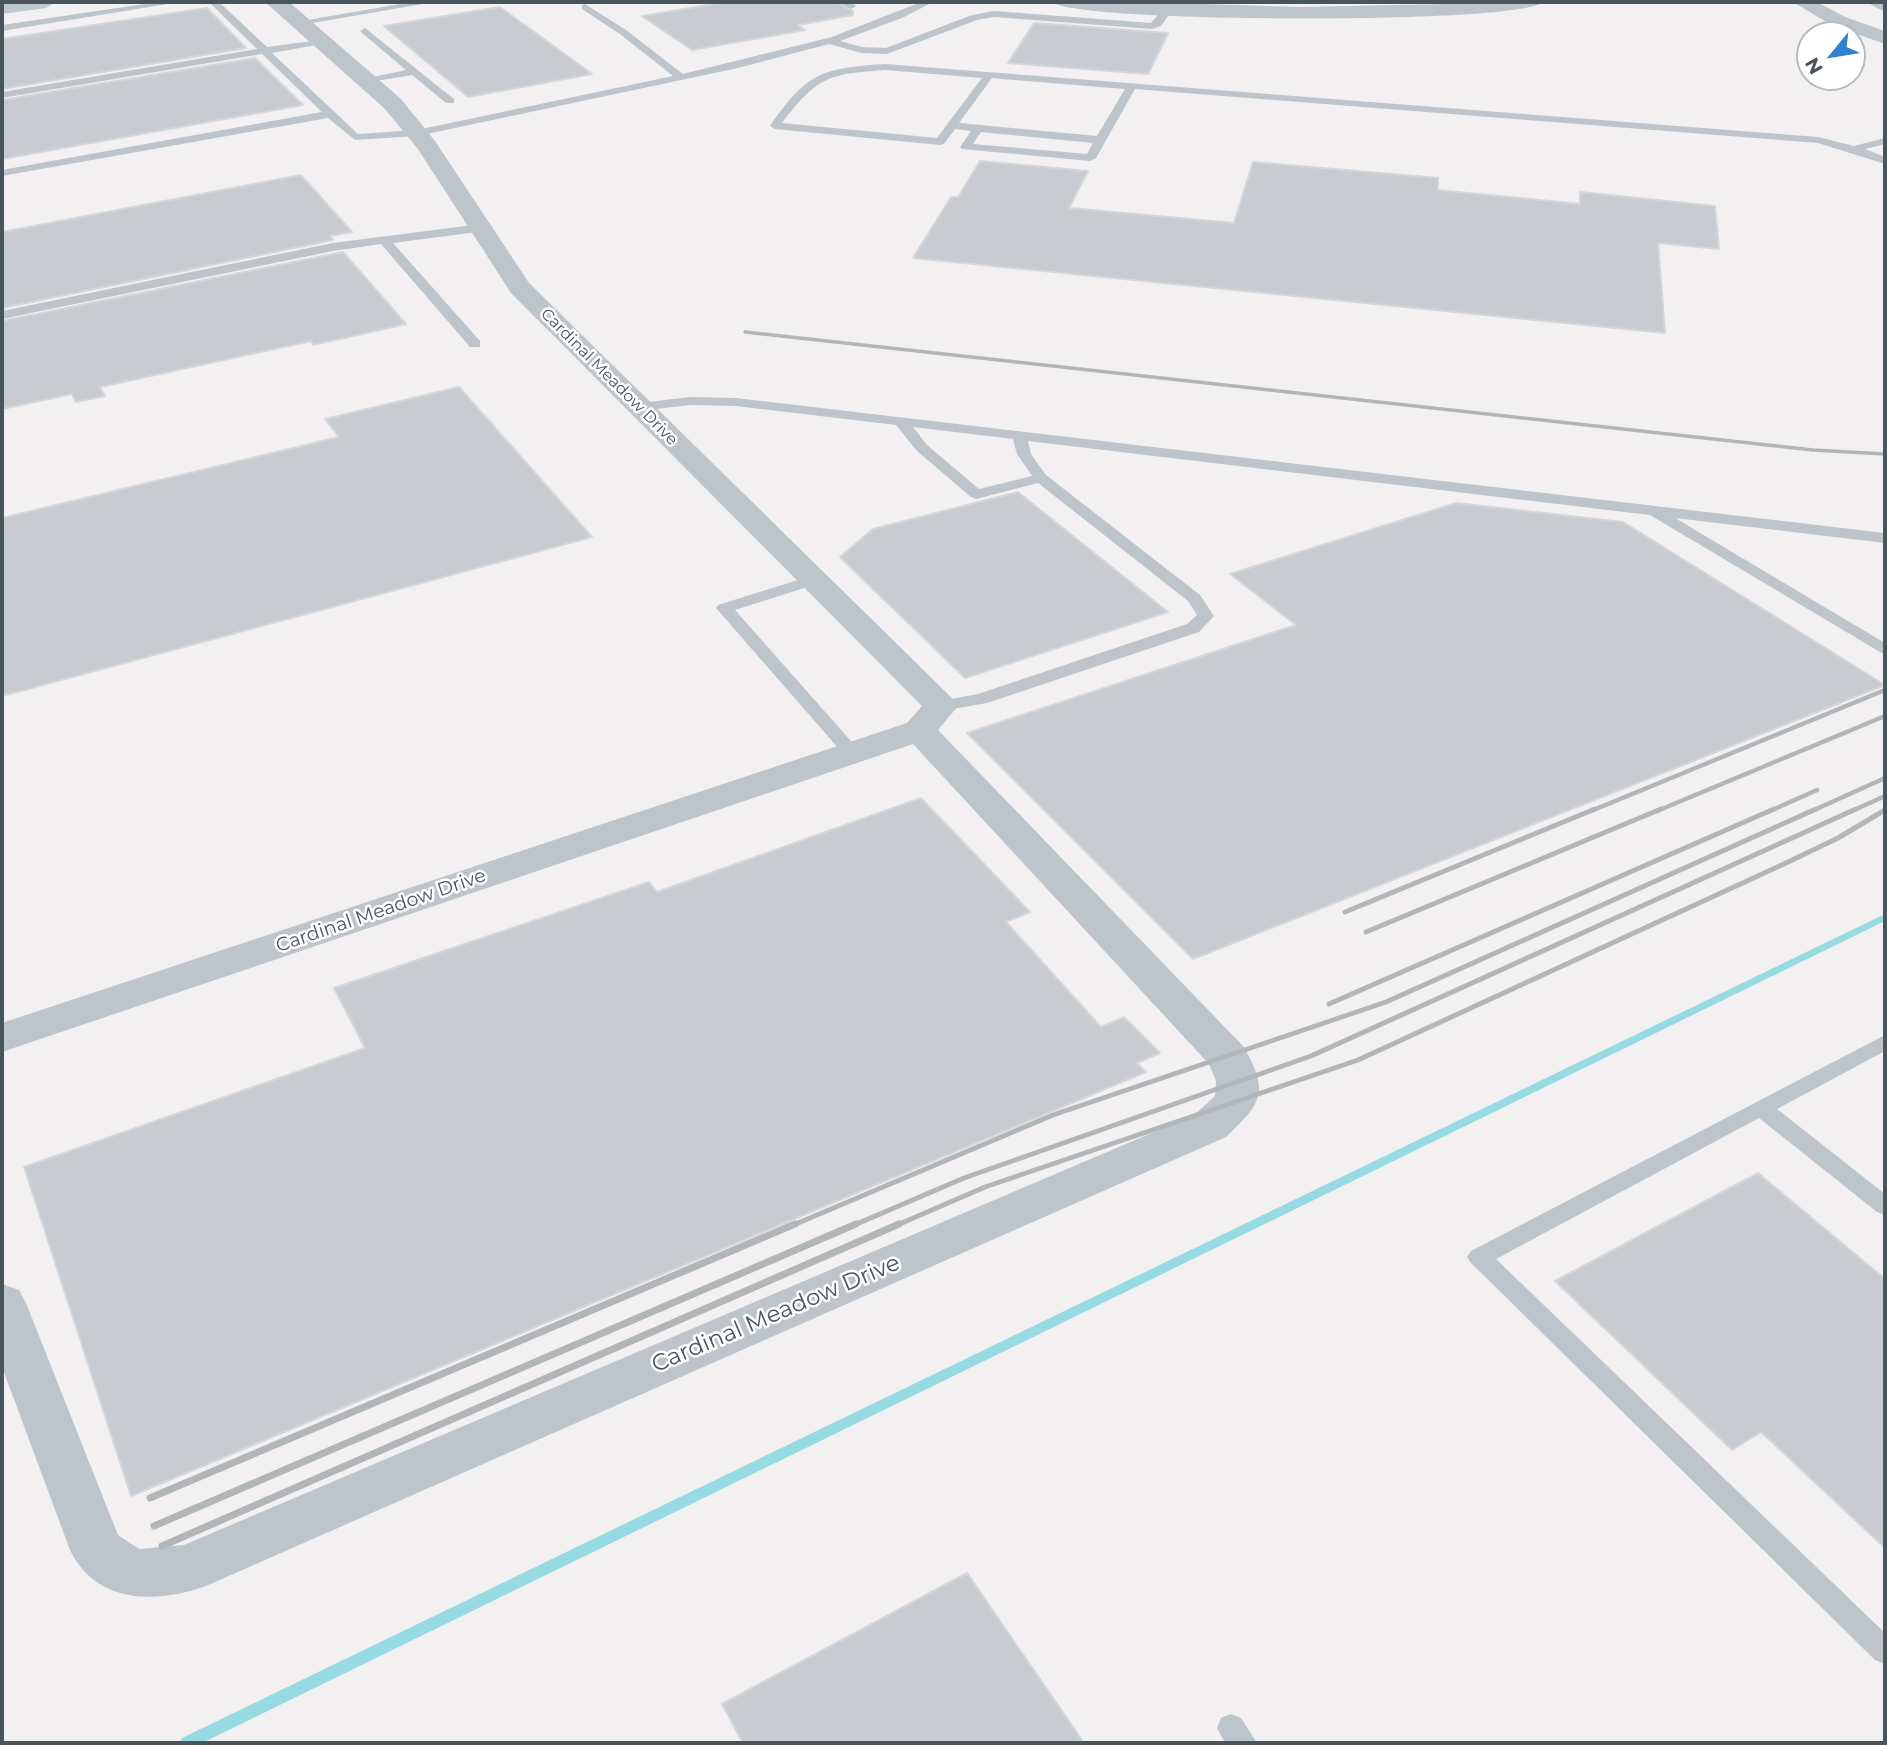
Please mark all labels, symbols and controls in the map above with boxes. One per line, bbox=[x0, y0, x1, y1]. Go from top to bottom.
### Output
north arrow bbox=[1796, 21, 1866, 91]
text: N bbox=[1800, 53, 1828, 78]
street label: Cardinal Meadow Drive bbox=[537, 305, 681, 449]
street label: Cardinal Meadow Drive bbox=[273, 864, 489, 958]
street label: Cardinal Meadow Drive bbox=[648, 1249, 904, 1379]

